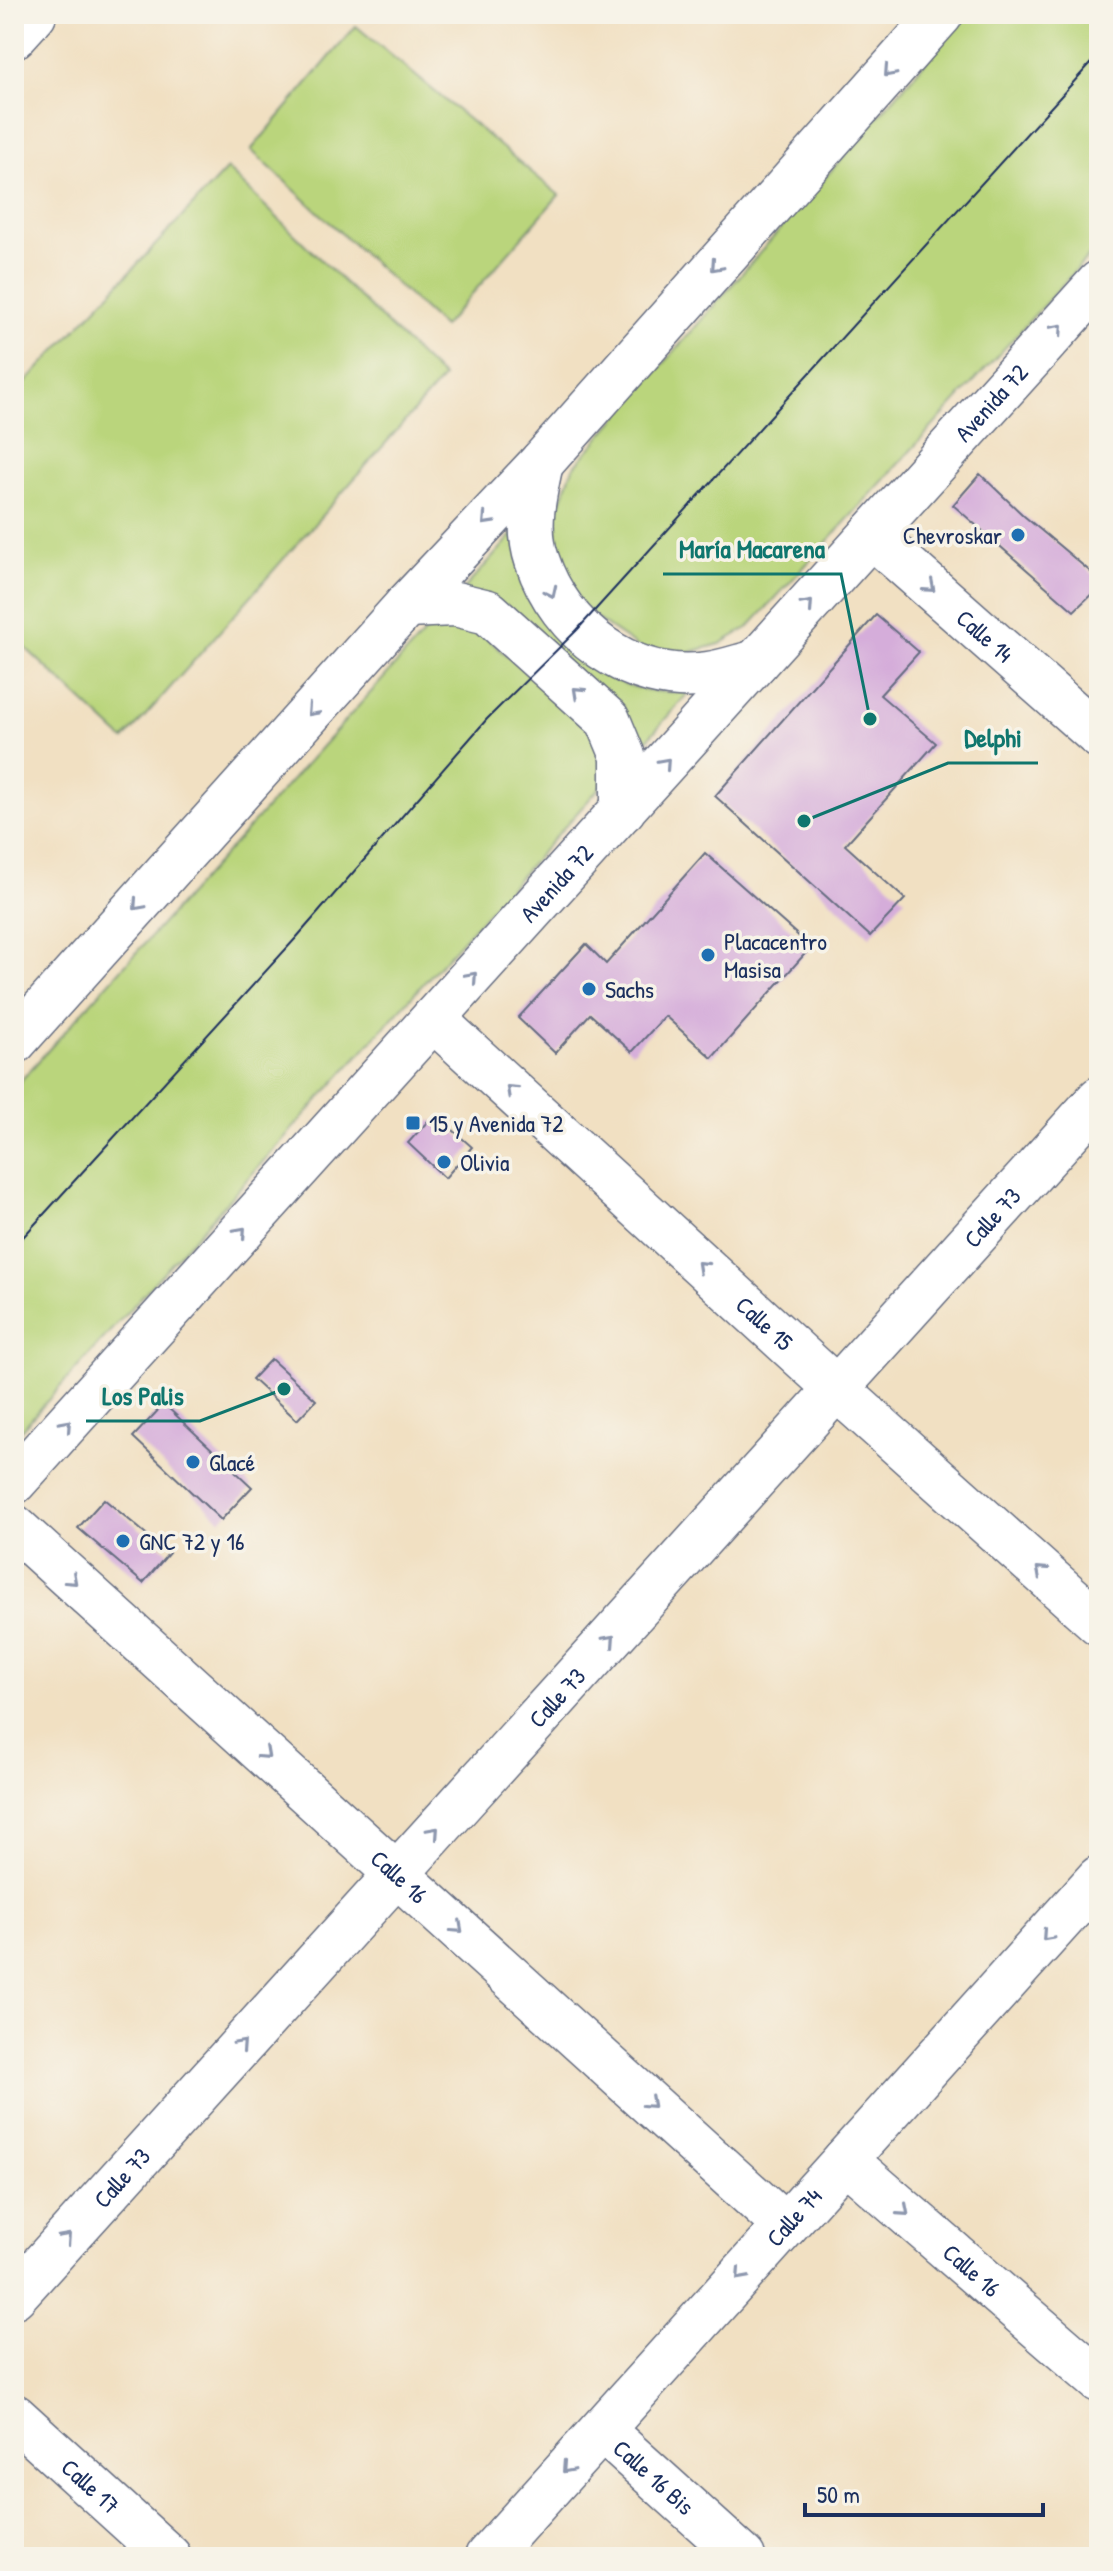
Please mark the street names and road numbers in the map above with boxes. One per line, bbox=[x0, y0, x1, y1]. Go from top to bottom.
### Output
street label: Avenida 72 bbox=[947, 357, 1035, 448]
street label: Calle 14 bbox=[950, 602, 1020, 669]
street label: Avenida 72 bbox=[513, 837, 600, 929]
street label: Calle 73 bbox=[956, 1180, 1027, 1254]
street label: Calle 15 bbox=[729, 1289, 800, 1357]
street label: Calle 73 bbox=[521, 1660, 592, 1734]
street label: Calle 16 bbox=[364, 1842, 435, 1910]
street label: Calle 73 bbox=[86, 2141, 157, 2214]
street label: Calle 74 bbox=[759, 2180, 829, 2253]
street label: Calle 16 bbox=[936, 2236, 1008, 2304]
street label: Calle 16 Bis bbox=[607, 2432, 701, 2522]
street label: Calle 17 bbox=[55, 2451, 127, 2521]

